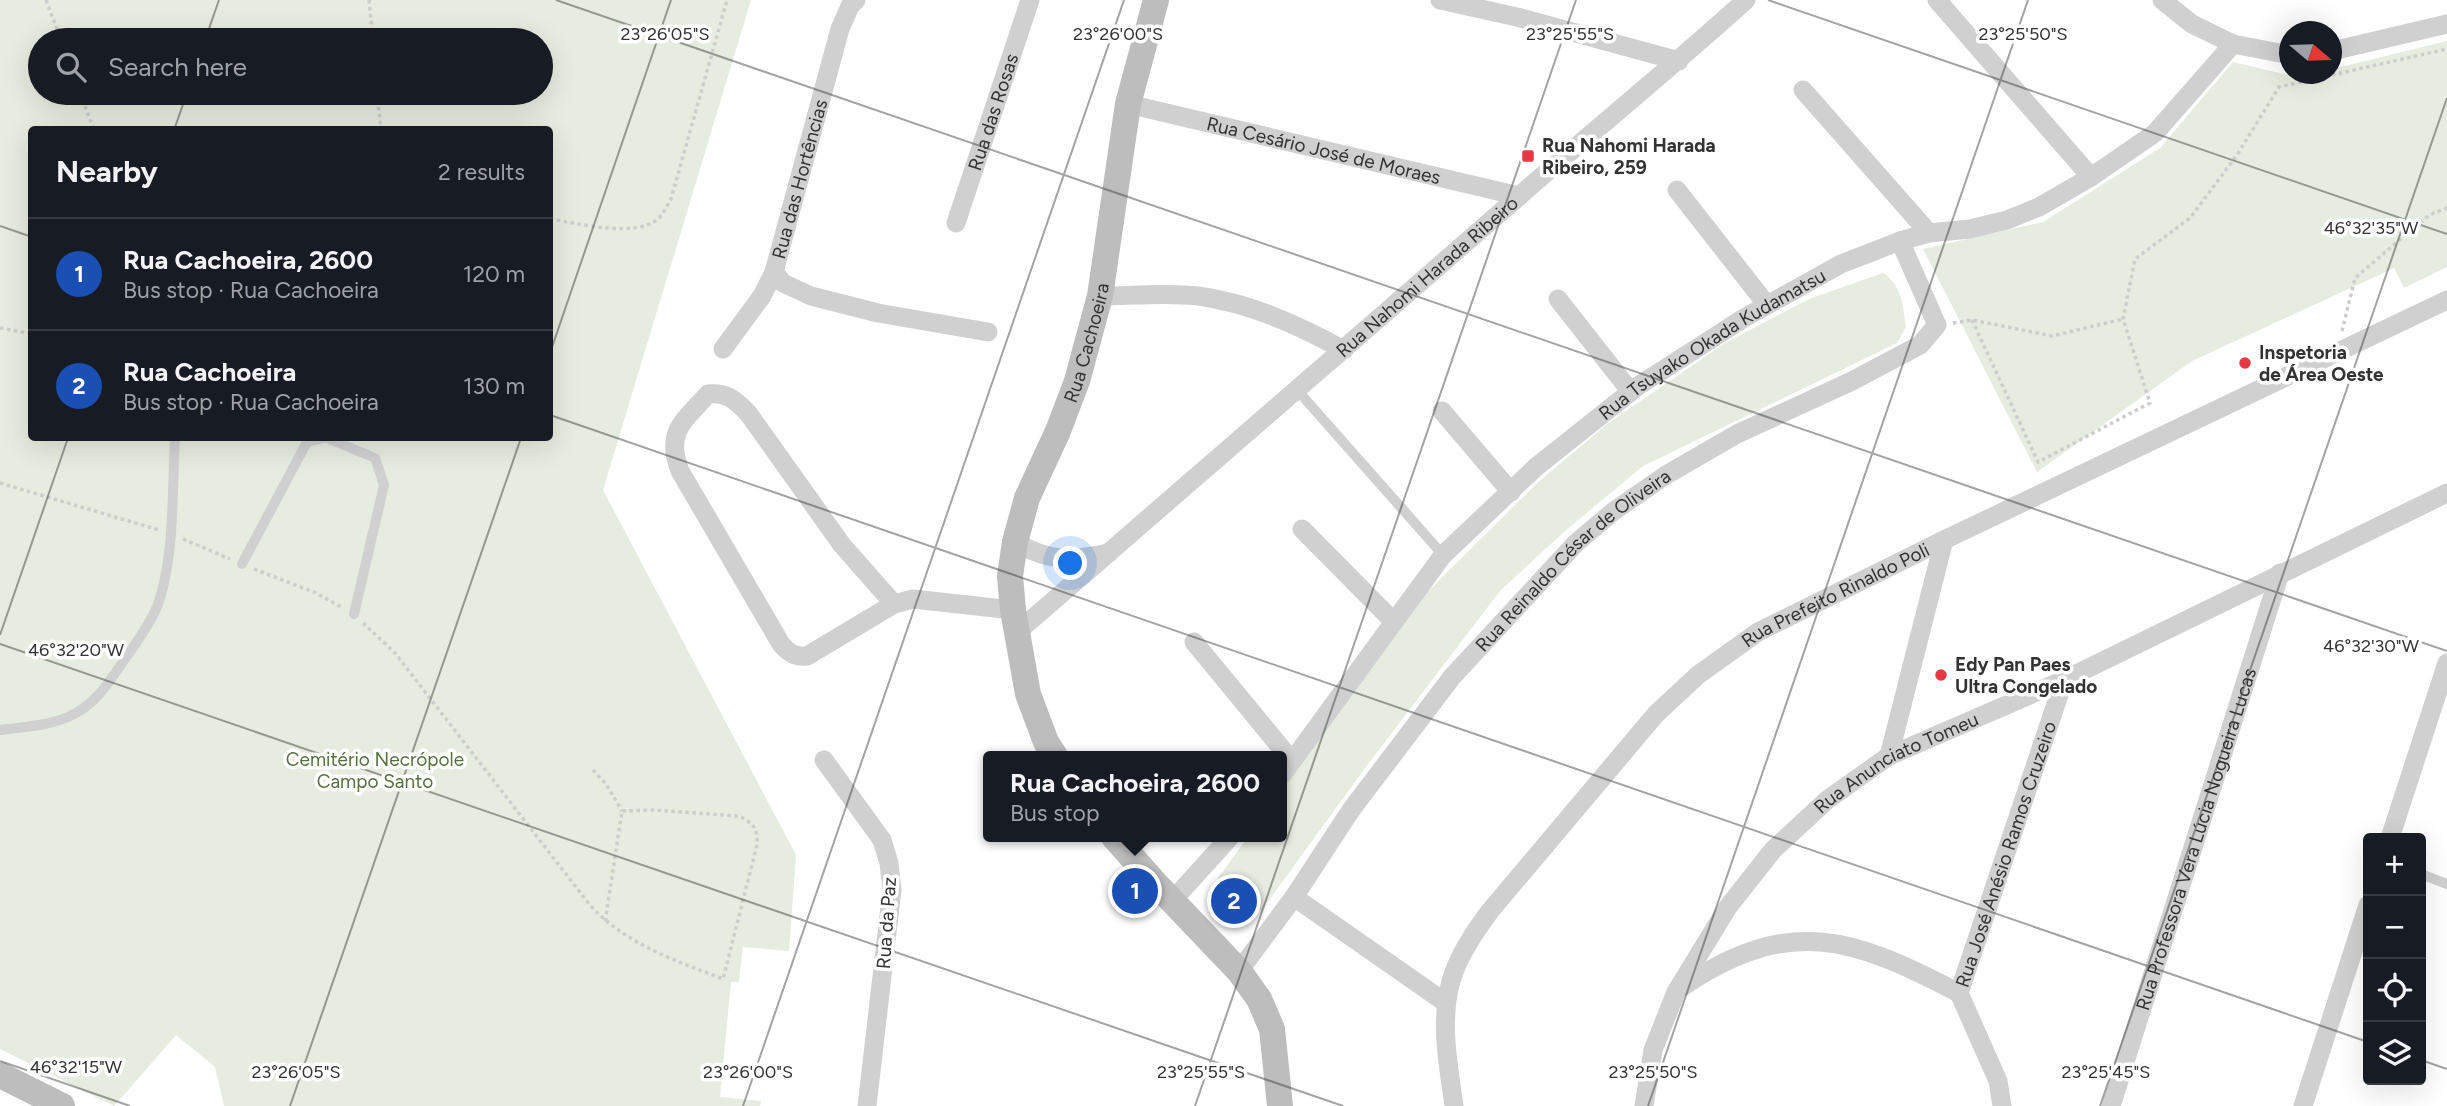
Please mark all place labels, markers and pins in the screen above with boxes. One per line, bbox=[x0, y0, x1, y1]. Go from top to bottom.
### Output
place label: Rua Nahomi Harada Ribeiro, 259 bbox=[1542, 134, 1716, 179]
marker: Rua Nahomi Harada Ribeiro, 259 bbox=[1520, 148, 1536, 164]
place label: Inspetoria de Área Oeste bbox=[2259, 341, 2384, 386]
marker: Inspetoria de Área Oeste bbox=[2237, 355, 2253, 371]
place label: Edy Pan Paes Ultra Congelado bbox=[1955, 653, 2097, 698]
marker: Edy Pan Paes Ultra Congelado bbox=[1933, 667, 1949, 683]
pin: 1 bbox=[1112, 865, 1158, 917]
pin: 2 bbox=[1211, 875, 1257, 927]

